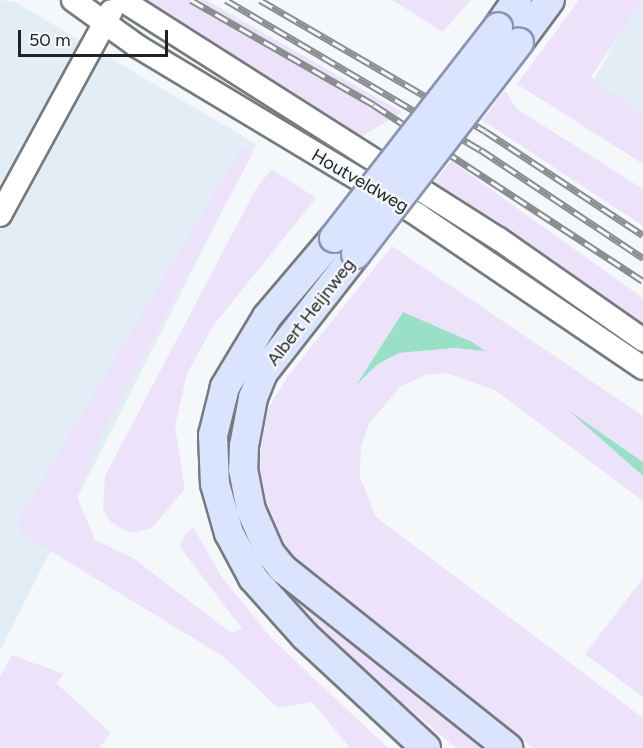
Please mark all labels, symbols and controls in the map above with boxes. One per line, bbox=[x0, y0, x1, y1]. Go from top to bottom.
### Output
scale bar bbox=[21, 18, 171, 56]
text: 50 m bbox=[29, 29, 71, 51]
street label: Houtveldweg bbox=[308, 144, 412, 218]
street label: Albert Heijnweg bbox=[262, 254, 360, 370]

